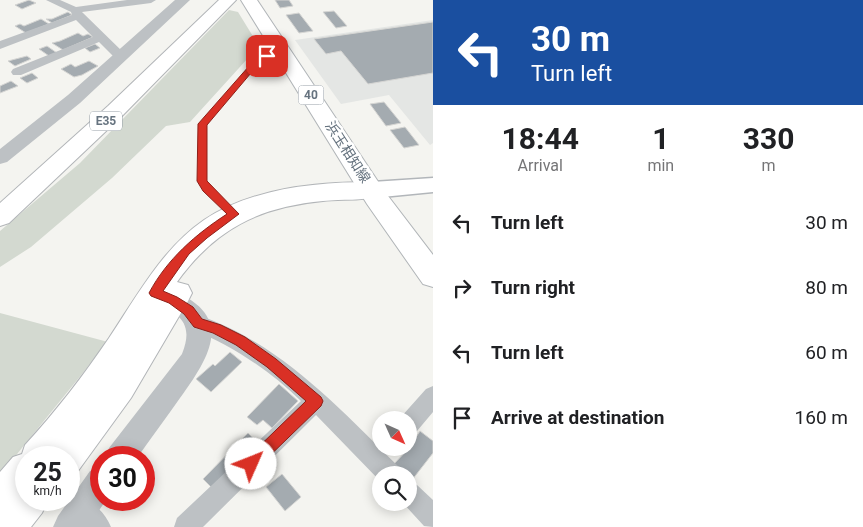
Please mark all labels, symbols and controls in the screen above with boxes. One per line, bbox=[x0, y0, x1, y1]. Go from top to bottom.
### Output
text: 30 m bbox=[531, 19, 610, 60]
icon: left bbox=[448, 20, 513, 85]
pin bbox=[246, 35, 288, 77]
icon: arrive bbox=[253, 42, 281, 70]
text: Turn left bbox=[531, 61, 612, 86]
road number: 40 bbox=[298, 86, 324, 104]
road number: E35 bbox=[90, 112, 122, 130]
street label: 浜玉相知線 bbox=[322, 118, 374, 186]
text: 18:44 bbox=[502, 121, 579, 156]
text: 1 bbox=[652, 121, 669, 156]
text: 330 bbox=[743, 121, 794, 156]
text: Arrival bbox=[518, 156, 563, 175]
text: min bbox=[647, 156, 674, 175]
text: m bbox=[762, 156, 776, 175]
icon: left bbox=[448, 209, 476, 237]
text: Turn left bbox=[491, 211, 564, 234]
text: 30 m bbox=[805, 211, 848, 234]
icon: right bbox=[448, 274, 476, 302]
text: Turn right bbox=[491, 276, 575, 299]
text: 80 m bbox=[805, 276, 848, 299]
icon: left bbox=[448, 339, 476, 367]
text: Turn left bbox=[491, 341, 564, 364]
text: 60 m bbox=[805, 341, 848, 364]
icon: arrive bbox=[448, 404, 476, 432]
text: Arrive at destination bbox=[491, 406, 664, 429]
text: 160 m bbox=[795, 406, 848, 429]
north arrow bbox=[372, 411, 418, 456]
map controls bbox=[372, 411, 417, 511]
position arrow bbox=[224, 437, 276, 489]
speed limit sign: 30 bbox=[90, 446, 155, 511]
text: 25 bbox=[33, 458, 62, 487]
button: search bbox=[372, 466, 417, 511]
text: km/h bbox=[33, 484, 62, 498]

